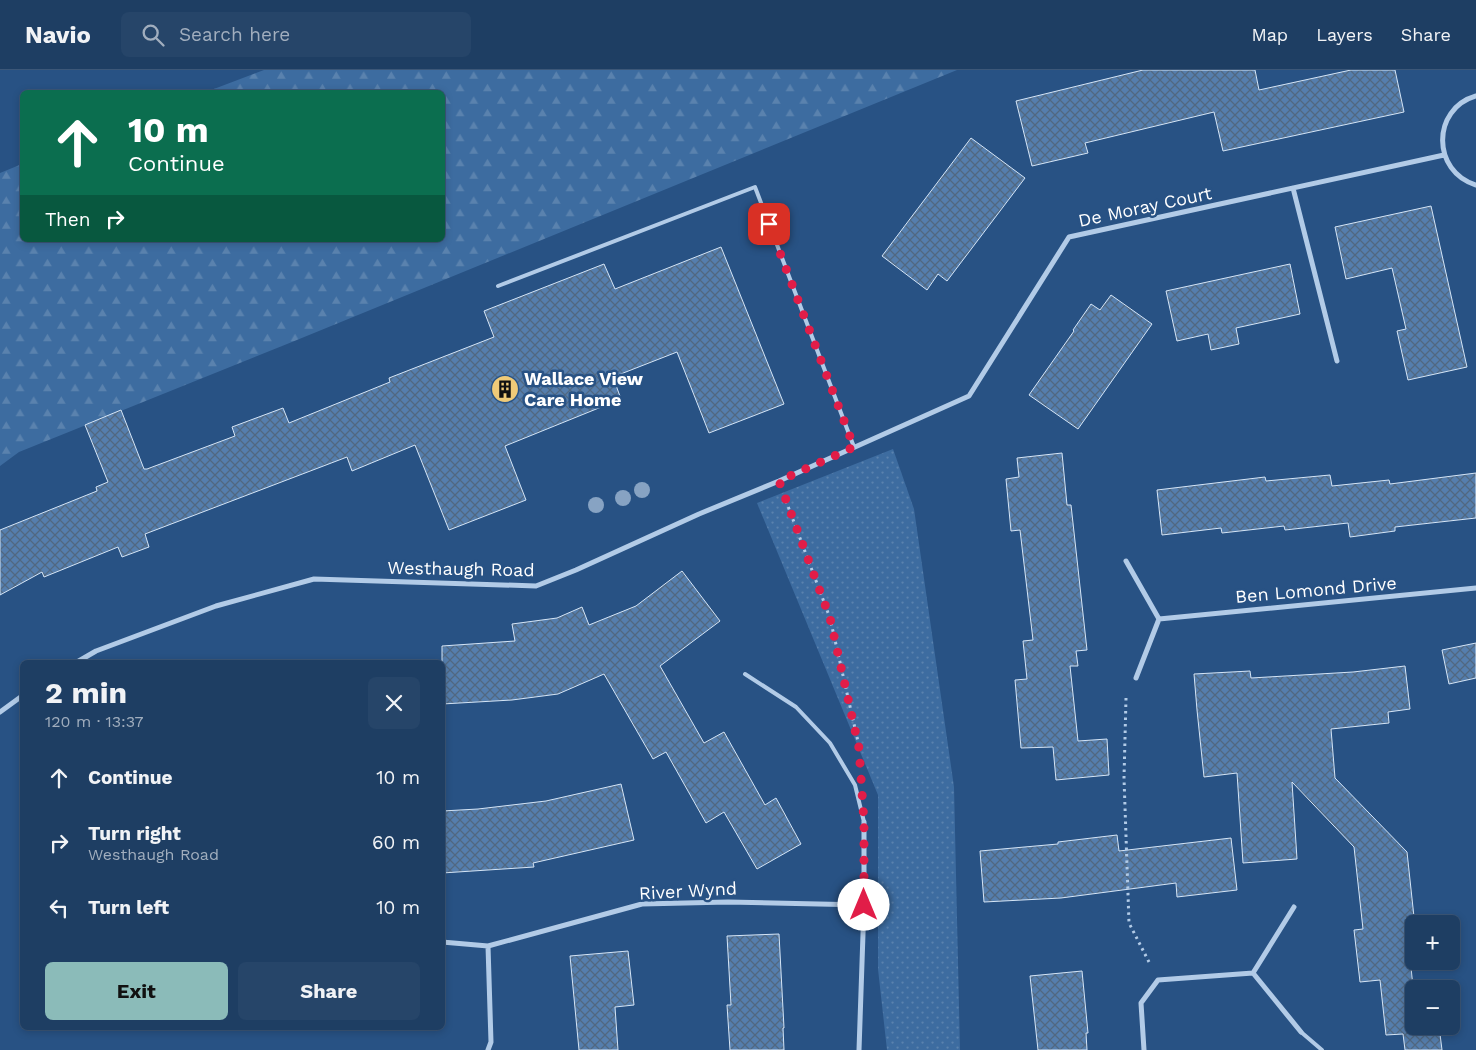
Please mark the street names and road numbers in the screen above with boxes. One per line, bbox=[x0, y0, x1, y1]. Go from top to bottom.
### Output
street label: De Moray Court bbox=[1076, 182, 1214, 231]
street label: Westhaugh Road bbox=[387, 557, 535, 580]
street label: Ben Lomond Drive bbox=[1234, 572, 1398, 607]
street label: River Wynd bbox=[638, 877, 737, 904]

